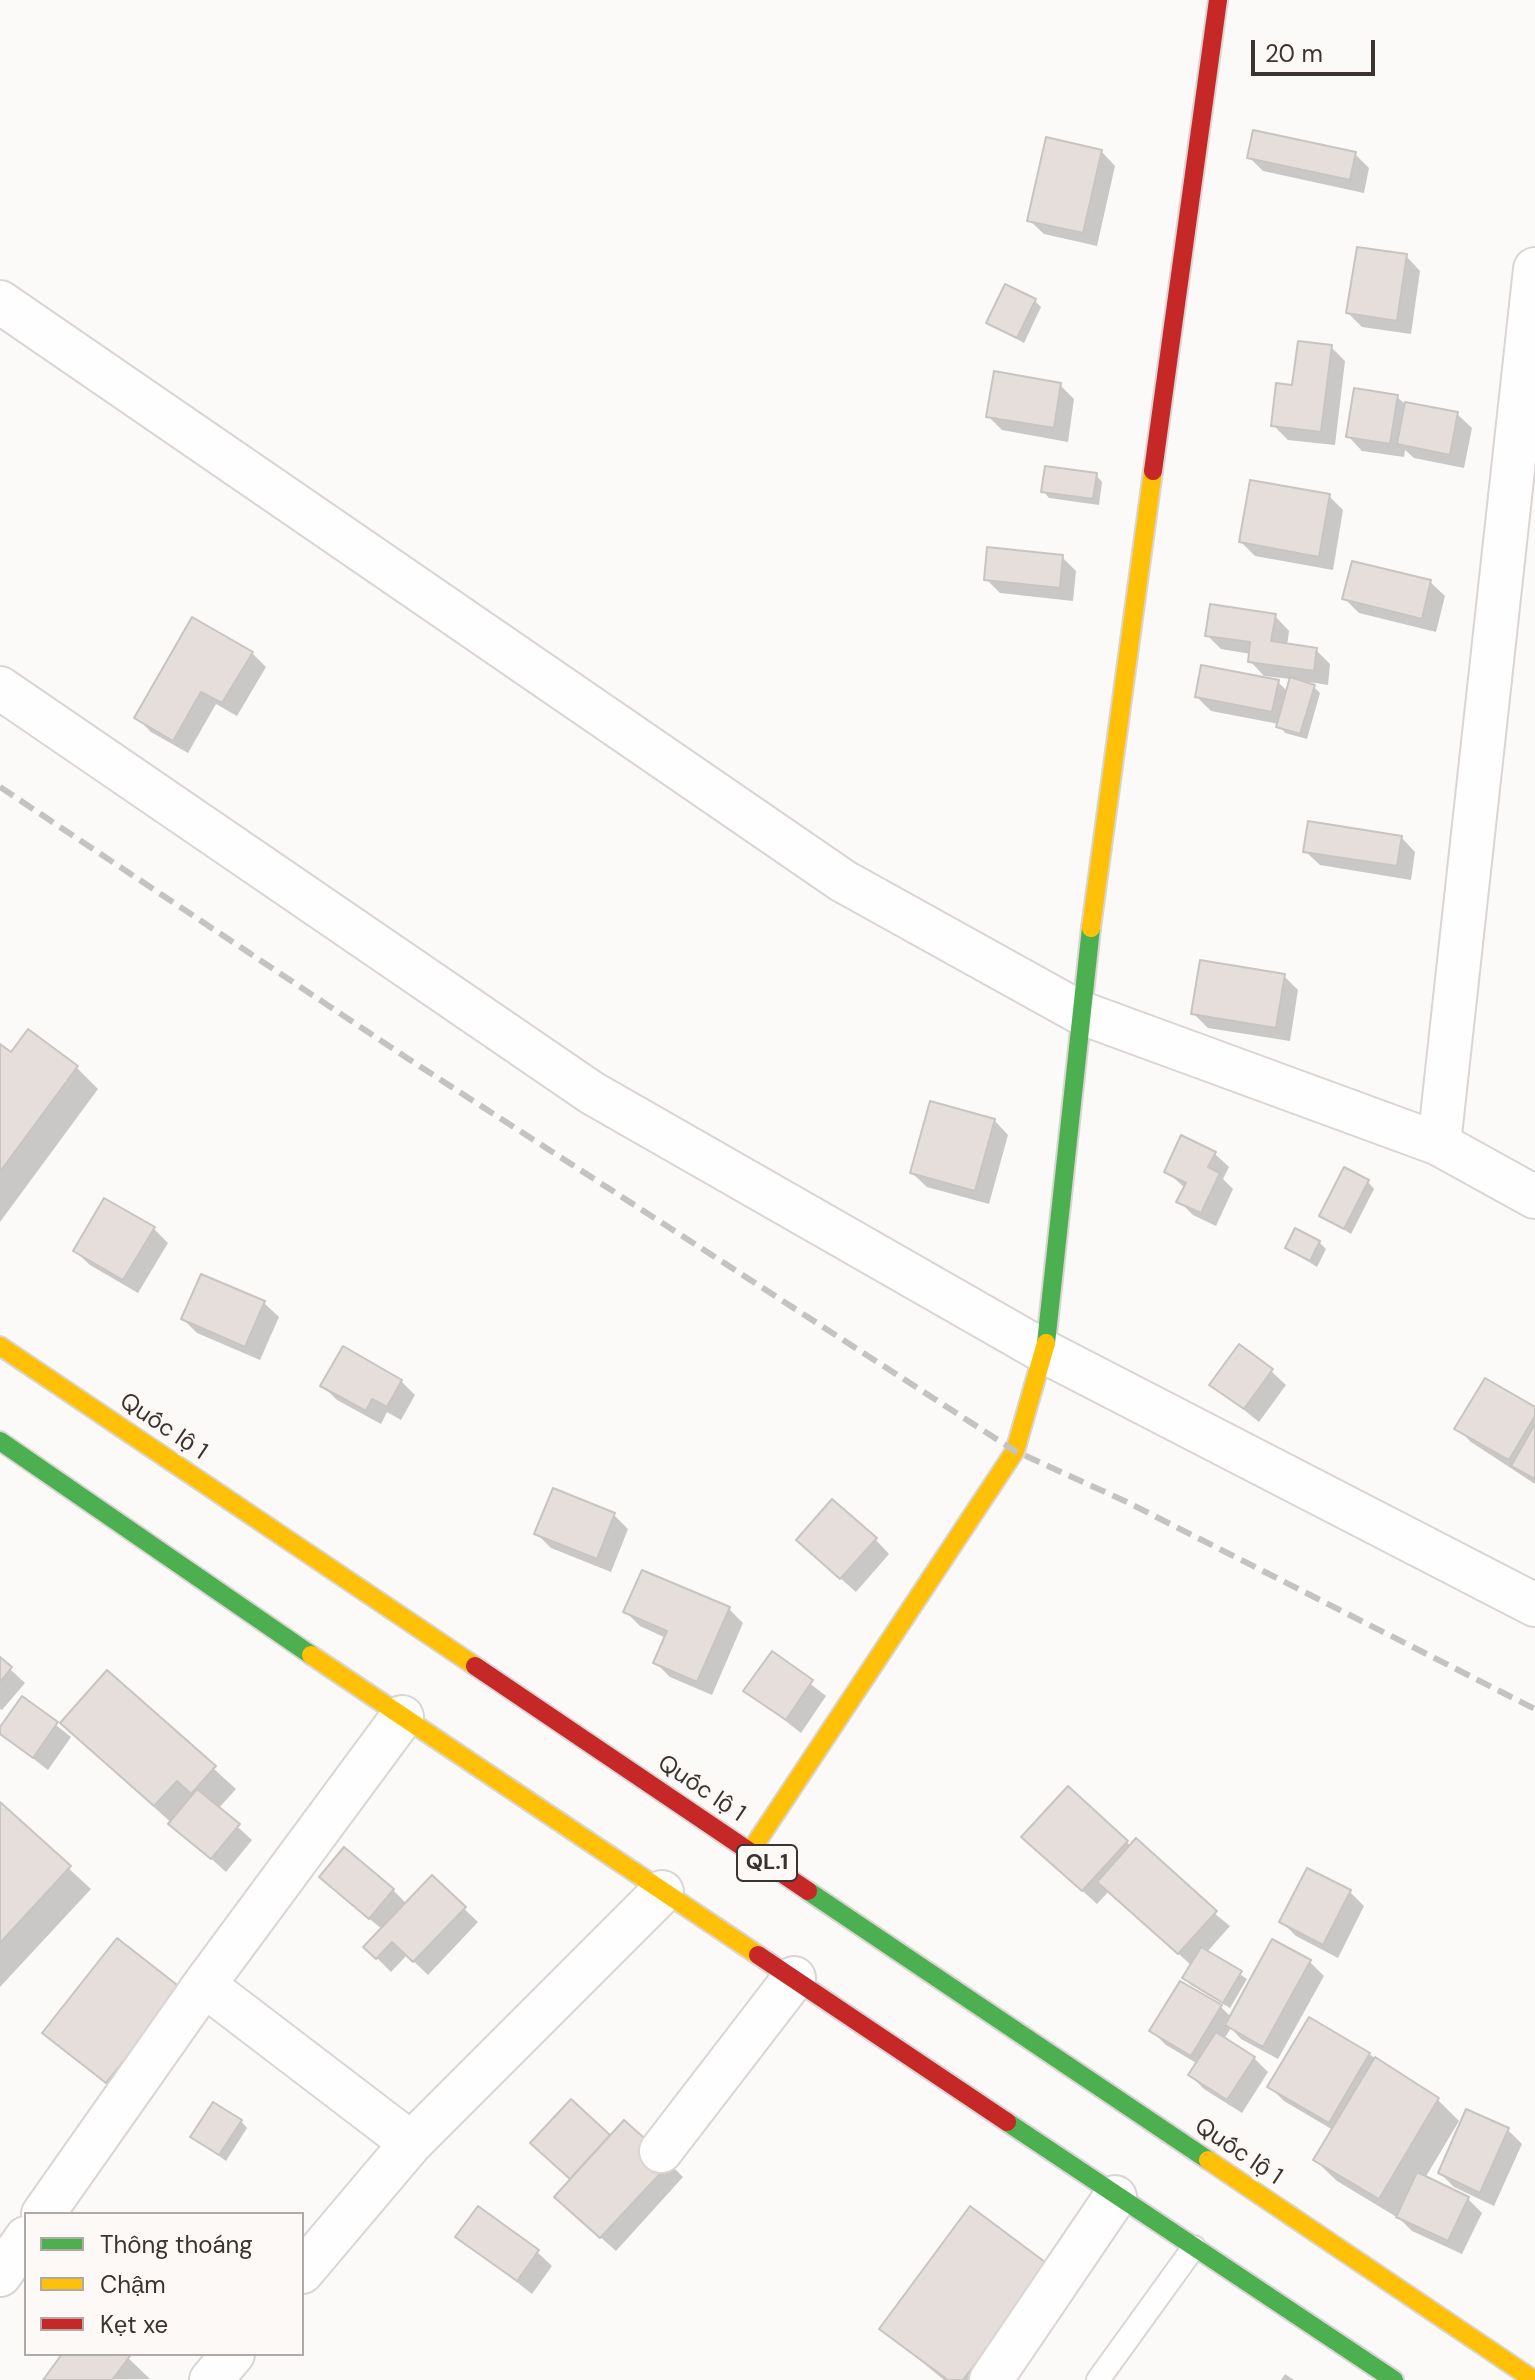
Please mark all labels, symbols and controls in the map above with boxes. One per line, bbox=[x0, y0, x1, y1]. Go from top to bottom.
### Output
scale bar bbox=[1255, 24, 1379, 74]
text: 20 m bbox=[1265, 38, 1323, 69]
street label: Quốc lộ 1 bbox=[114, 1387, 212, 1467]
street label: Quốc lộ 1 bbox=[652, 1749, 750, 1829]
road number: QL.1 bbox=[737, 1845, 797, 1881]
street label: Quốc lộ 1 bbox=[1189, 2112, 1287, 2192]
legend bbox=[24, 2212, 304, 2356]
text: Thông thoáng bbox=[100, 2229, 253, 2260]
text: Chậm bbox=[100, 2269, 166, 2300]
text: Kẹt xe bbox=[100, 2309, 168, 2340]

